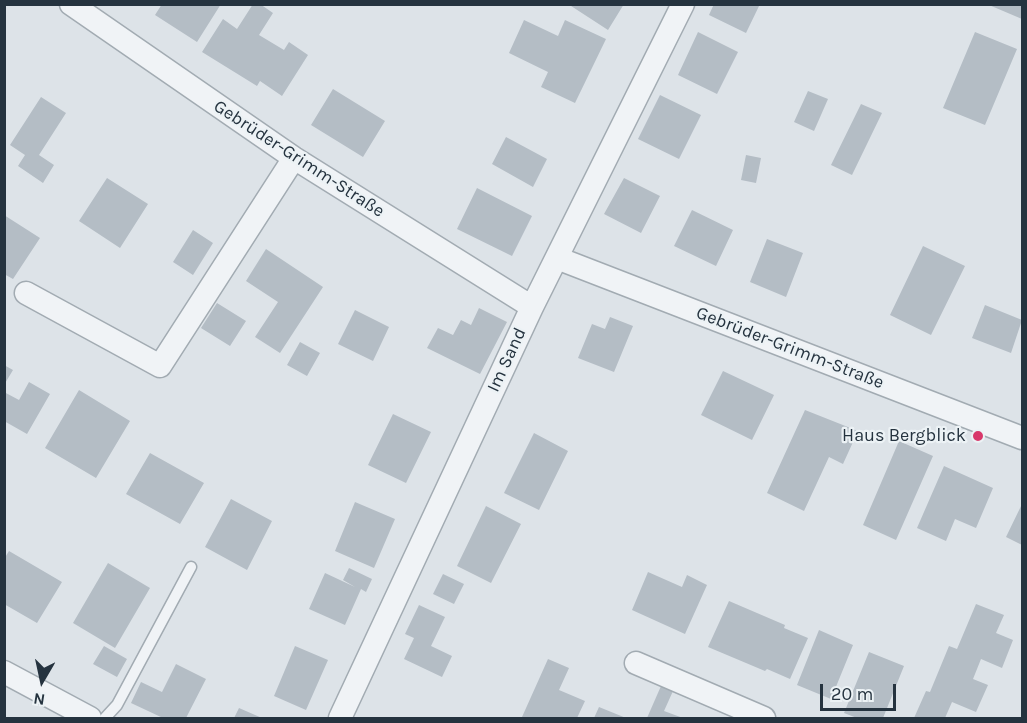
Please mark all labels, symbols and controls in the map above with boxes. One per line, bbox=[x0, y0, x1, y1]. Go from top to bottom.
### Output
street label: Gebrüder-Grimm-Straße bbox=[210, 96, 388, 222]
street label: Gebrüder-Grimm-Straße bbox=[693, 302, 887, 394]
street label: Im Sand bbox=[483, 324, 531, 396]
place label: Haus Bergblick bbox=[842, 425, 966, 447]
marker: Haus Bergblick bbox=[971, 429, 985, 443]
north arrow bbox=[12, 651, 72, 711]
scale bar bbox=[823, 672, 900, 710]
text: 20 m bbox=[831, 683, 873, 705]
text: N bbox=[32, 689, 46, 710]

